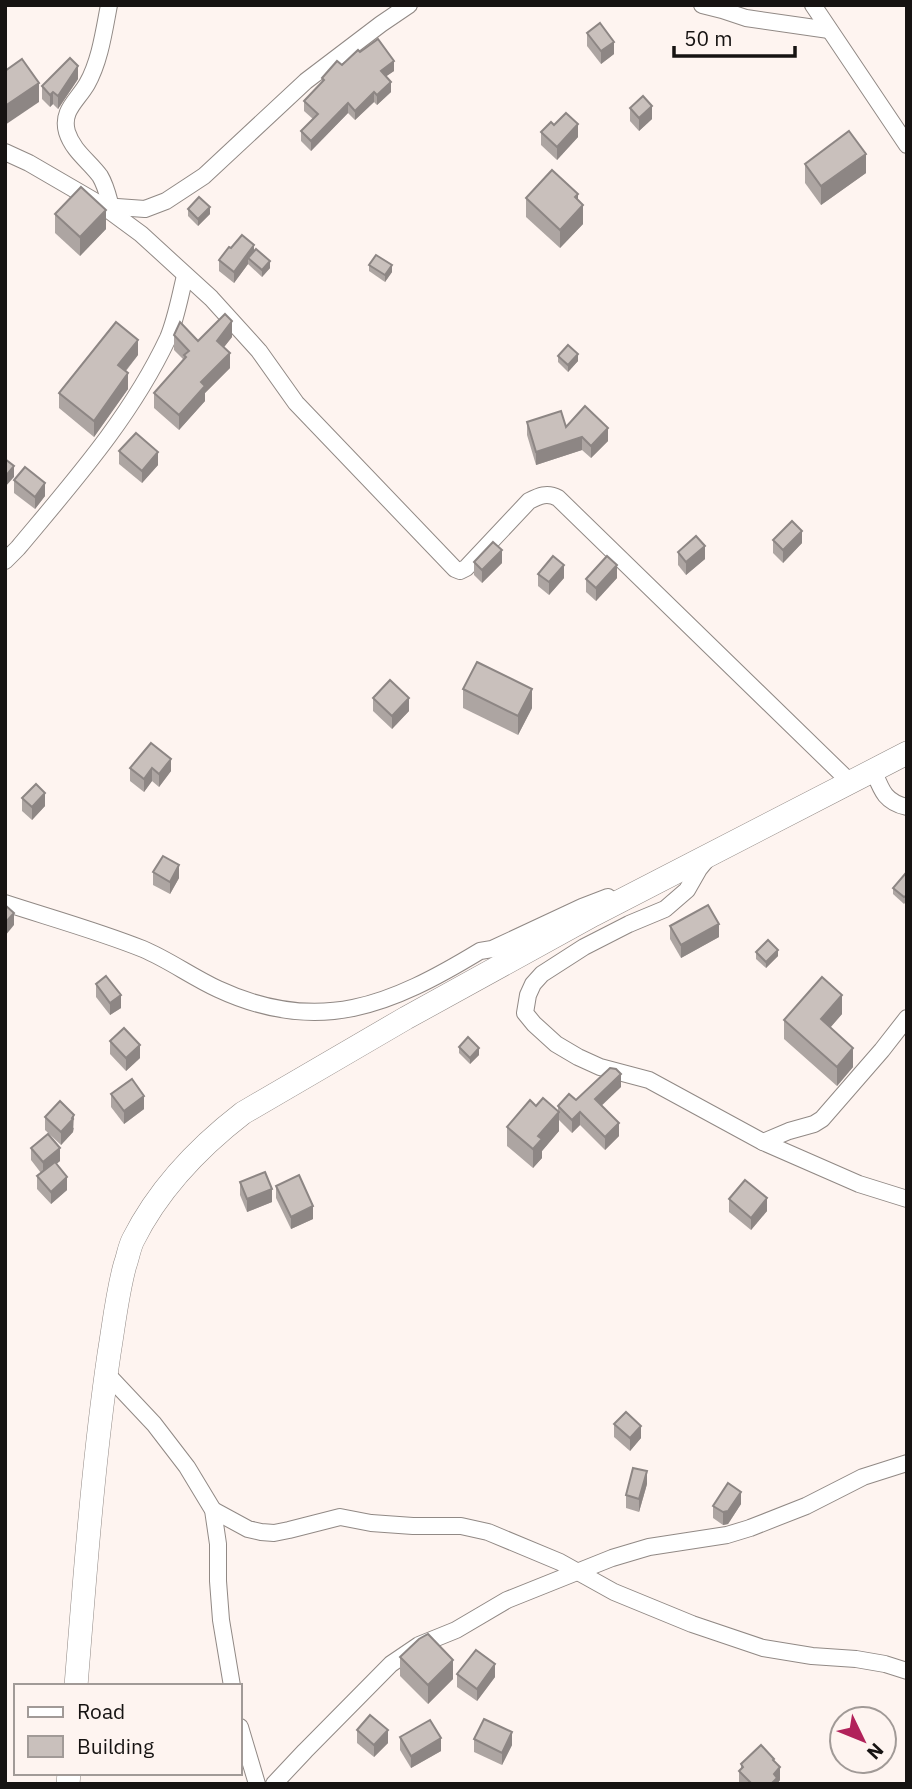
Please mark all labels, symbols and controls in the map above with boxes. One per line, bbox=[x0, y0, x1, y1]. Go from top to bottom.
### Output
scale bar bbox=[674, 14, 795, 58]
text: 50 m bbox=[684, 24, 733, 52]
legend bbox=[14, 1684, 242, 1775]
text: Road bbox=[77, 1697, 125, 1725]
north arrow bbox=[828, 1705, 898, 1775]
text: Building bbox=[77, 1732, 154, 1760]
text: N bbox=[862, 1738, 889, 1765]

